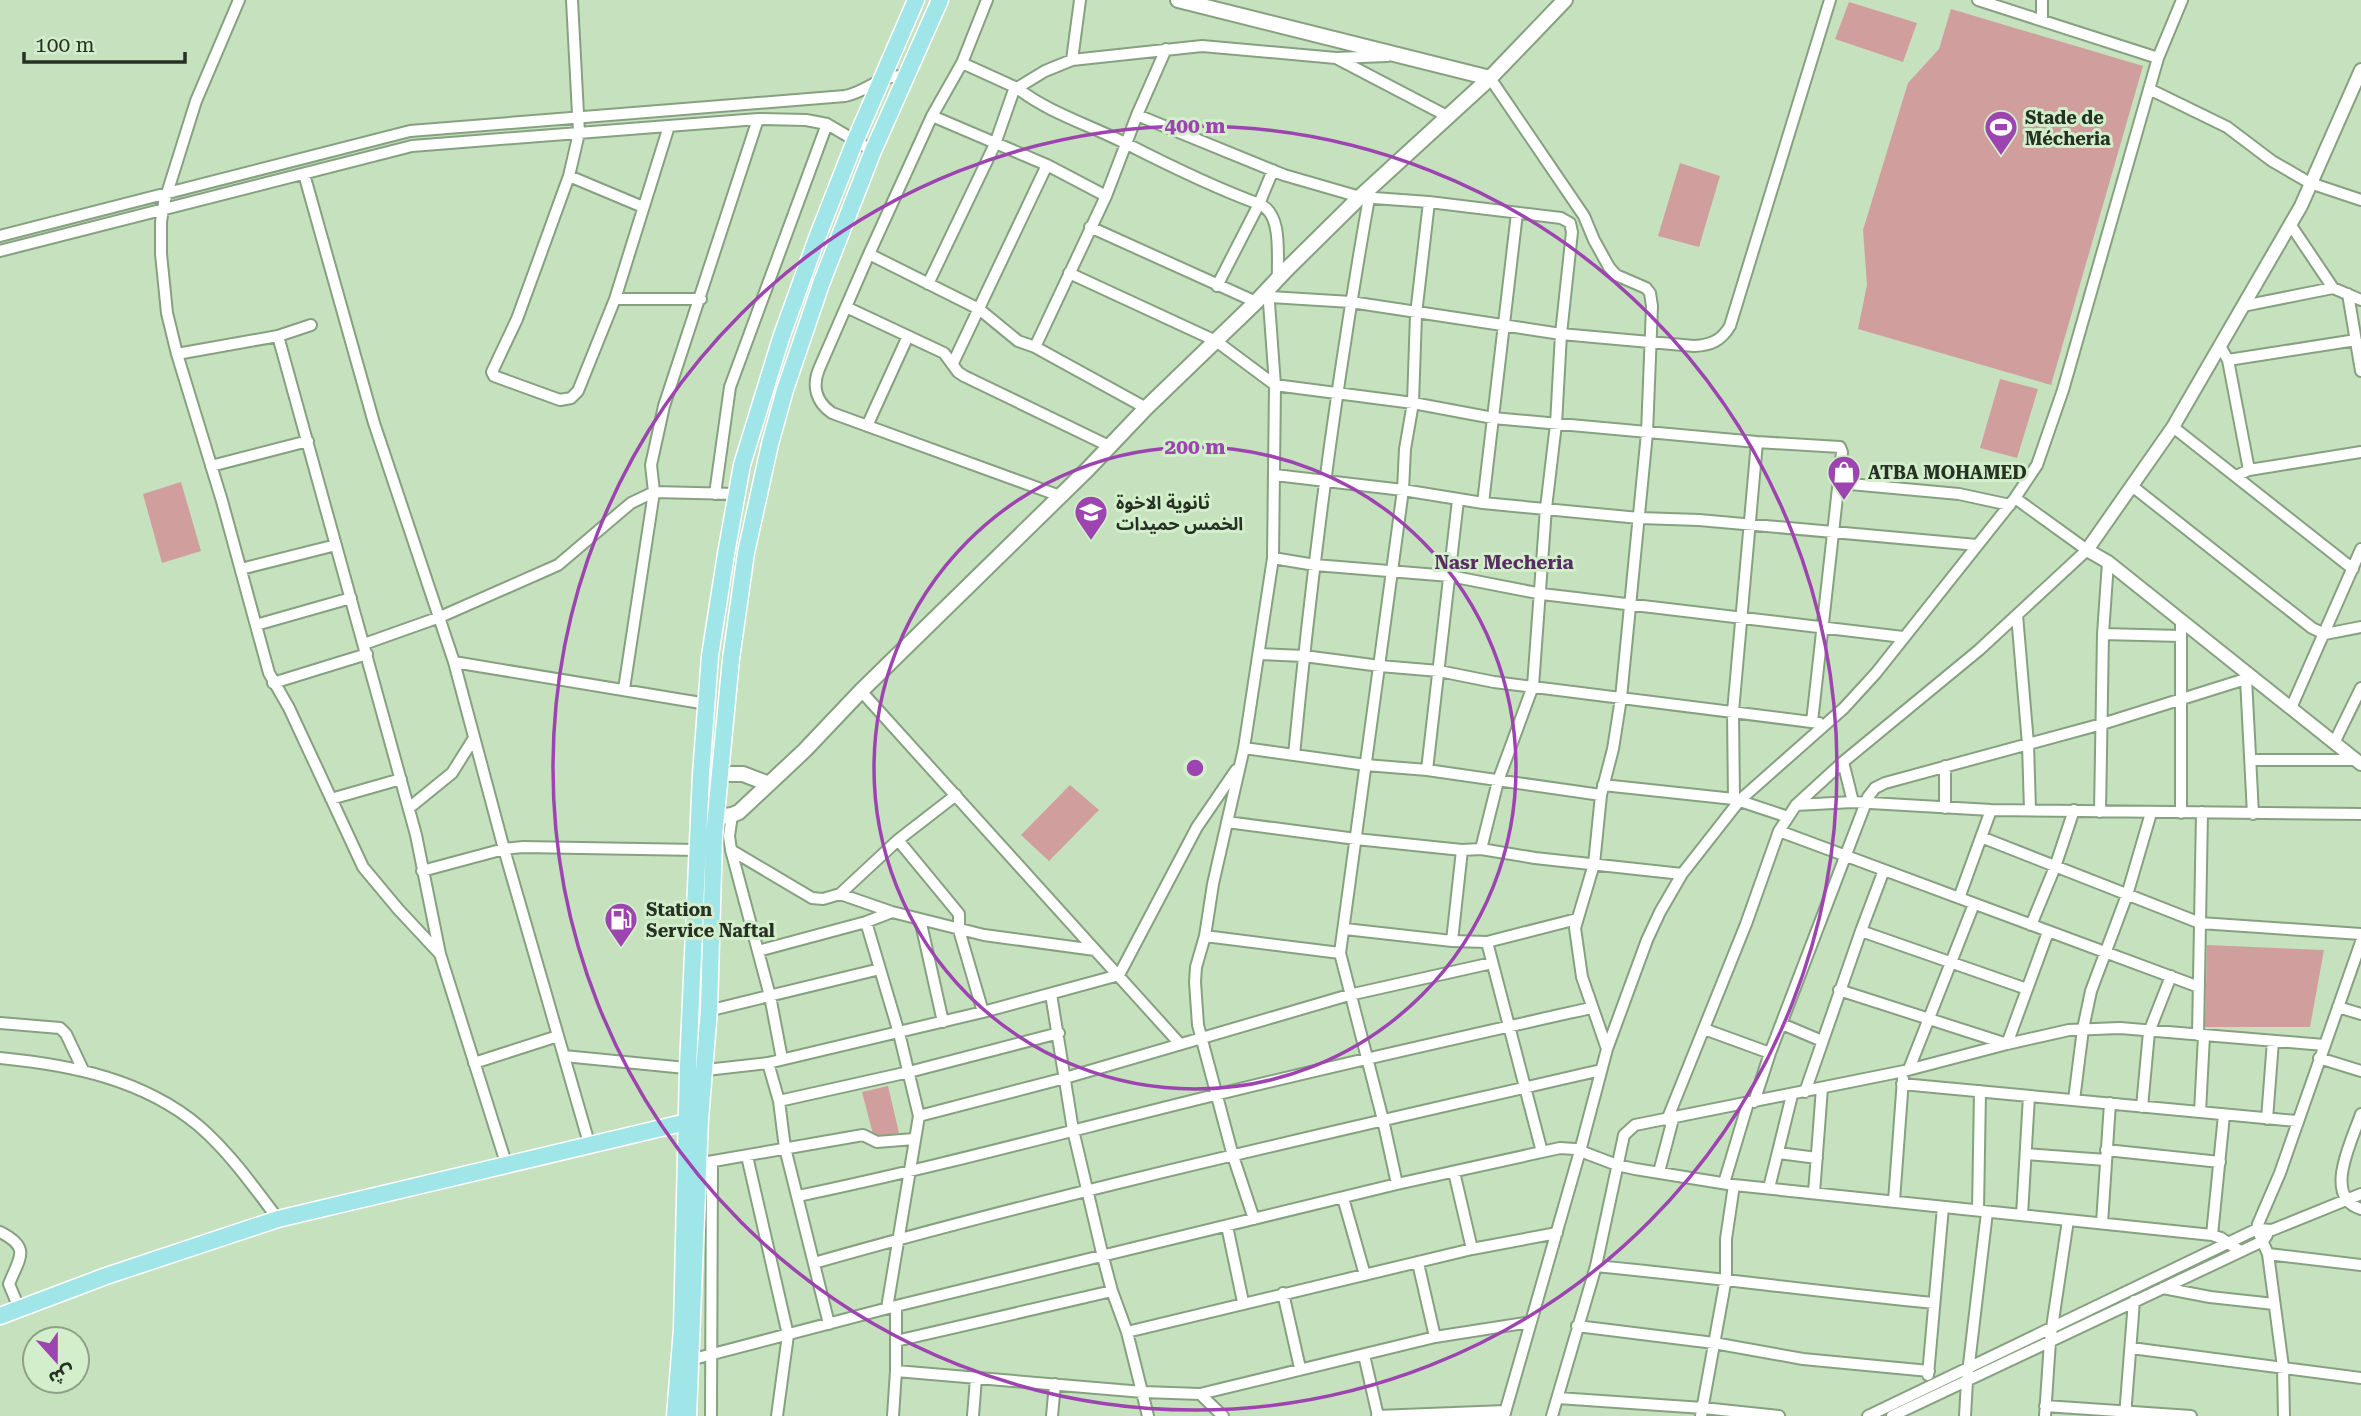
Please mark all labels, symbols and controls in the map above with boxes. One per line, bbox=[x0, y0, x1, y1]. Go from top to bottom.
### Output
scale bar bbox=[24, 21, 186, 65]
text: 100 m bbox=[35, 33, 95, 57]
place label: Stade de Mécheria bbox=[2025, 107, 2111, 149]
sports icon: Stade de Mécheria bbox=[1982, 108, 2020, 157]
text: 400 m bbox=[1165, 114, 1225, 138]
text: 200 m bbox=[1165, 435, 1225, 459]
shop icon: ATBA MOHAMED bbox=[1825, 453, 1863, 502]
place label: ATBA MOHAMED bbox=[1868, 462, 2027, 483]
place label: ثانوية الاخوة الخمس حميدات bbox=[1116, 492, 1243, 534]
school or university icon: ثانوية الاخوة الخمس حميدات bbox=[1072, 493, 1110, 542]
district label: Nasr Mecheria bbox=[1434, 551, 1574, 574]
centre of rings bbox=[1183, 756, 1207, 780]
place label: Station Service Naftal bbox=[646, 899, 775, 941]
fuel station icon: Station Service Naftal bbox=[602, 900, 640, 949]
north arrow bbox=[21, 1325, 91, 1395]
text: ش bbox=[46, 1360, 78, 1391]

